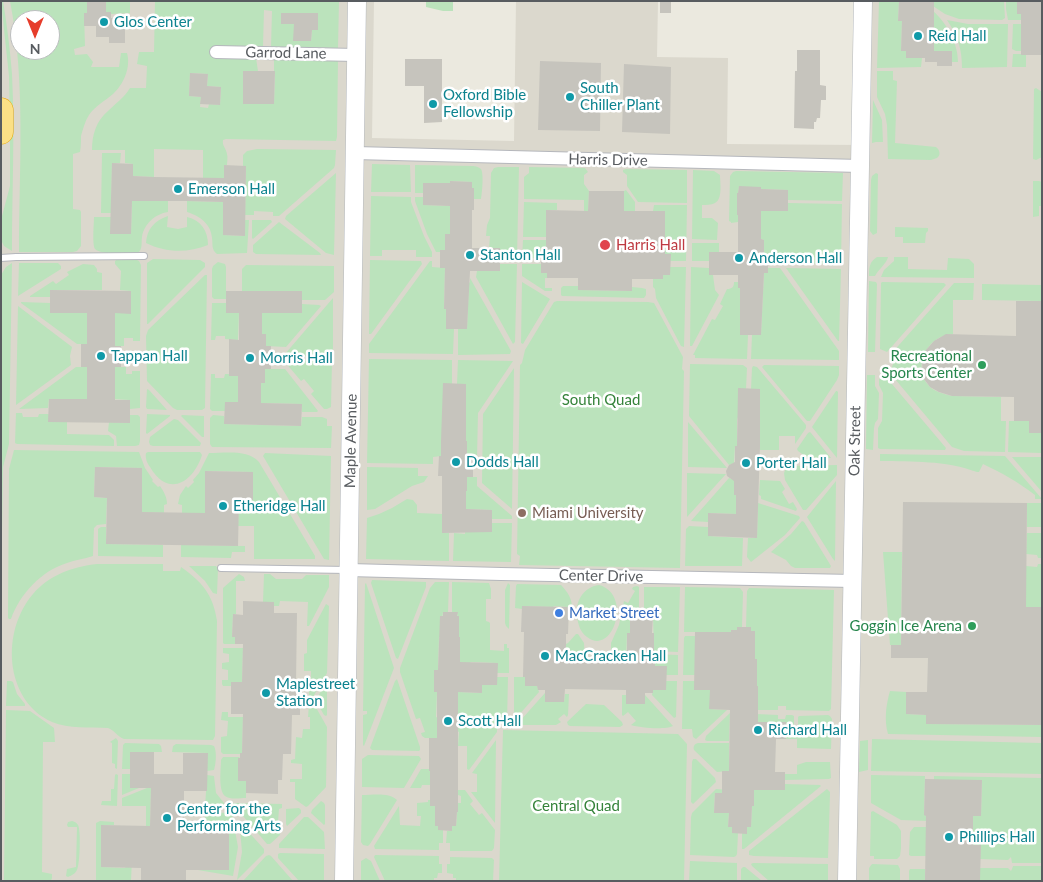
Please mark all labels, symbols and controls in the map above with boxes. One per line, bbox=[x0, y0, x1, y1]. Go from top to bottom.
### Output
north arrow bbox=[10, 10, 60, 60]
place label: Glos Center bbox=[114, 13, 192, 31]
marker: Glos Center bbox=[98, 16, 110, 28]
place label: Reid Hall bbox=[928, 27, 986, 45]
marker: Reid Hall bbox=[912, 30, 924, 42]
text: N bbox=[30, 41, 40, 58]
street label: Garrod Lane bbox=[245, 43, 327, 63]
place label: South Chiller Plant bbox=[580, 79, 660, 114]
place label: Oxford Bible Fellowship bbox=[443, 86, 526, 121]
marker: South Chiller Plant bbox=[564, 91, 576, 103]
marker: Oxford Bible Fellowship bbox=[427, 98, 439, 110]
street label: Harris Drive bbox=[568, 150, 648, 170]
place label: Emerson Hall bbox=[188, 180, 275, 198]
marker: Emerson Hall bbox=[172, 183, 184, 195]
place label: Harris Hall bbox=[616, 236, 685, 254]
marker: Harris Hall bbox=[598, 238, 612, 252]
place label: Stanton Hall bbox=[480, 246, 561, 264]
marker: Stanton Hall bbox=[464, 249, 476, 261]
place label: Anderson Hall bbox=[749, 249, 842, 267]
marker: Anderson Hall bbox=[733, 252, 745, 264]
place label: Tappan Hall bbox=[111, 347, 188, 365]
place label: Recreational Sports Center bbox=[881, 347, 972, 382]
place label: Morris Hall bbox=[260, 349, 333, 367]
marker: Tappan Hall bbox=[95, 350, 107, 362]
marker: Morris Hall bbox=[244, 352, 256, 364]
marker: Recreational Sports Center bbox=[976, 359, 988, 371]
park label: South Quad bbox=[562, 391, 640, 409]
street label: Maple Avenue bbox=[341, 394, 361, 488]
street label: Oak Street bbox=[845, 406, 865, 476]
place label: Dodds Hall bbox=[466, 453, 539, 471]
place label: Porter Hall bbox=[756, 454, 827, 472]
marker: Dodds Hall bbox=[450, 456, 462, 468]
marker: Porter Hall bbox=[740, 457, 752, 469]
place label: Etheridge Hall bbox=[233, 497, 326, 515]
marker: Etheridge Hall bbox=[217, 500, 229, 512]
place label: Miami University bbox=[532, 504, 643, 522]
marker: Miami University bbox=[516, 507, 528, 519]
street label: Center Drive bbox=[559, 566, 643, 586]
place label: Market Street bbox=[569, 604, 659, 622]
marker: Market Street bbox=[553, 607, 565, 619]
place label: Goggin Ice Arena bbox=[850, 617, 962, 635]
marker: Goggin Ice Arena bbox=[966, 620, 978, 632]
place label: MacCracken Hall bbox=[555, 647, 666, 665]
marker: MacCracken Hall bbox=[539, 650, 551, 662]
place label: Maplestreet Station bbox=[276, 675, 355, 710]
marker: Maplestreet Station bbox=[260, 687, 272, 699]
place label: Scott Hall bbox=[458, 712, 521, 730]
marker: Scott Hall bbox=[442, 715, 454, 727]
place label: Richard Hall bbox=[768, 721, 847, 739]
marker: Richard Hall bbox=[752, 724, 764, 736]
park label: Central Quad bbox=[532, 797, 620, 815]
place label: Center for the Performing Arts bbox=[177, 800, 281, 835]
marker: Center for the Performing Arts bbox=[161, 812, 173, 824]
place label: Phillips Hall bbox=[959, 828, 1035, 846]
marker: Phillips Hall bbox=[943, 831, 955, 843]

